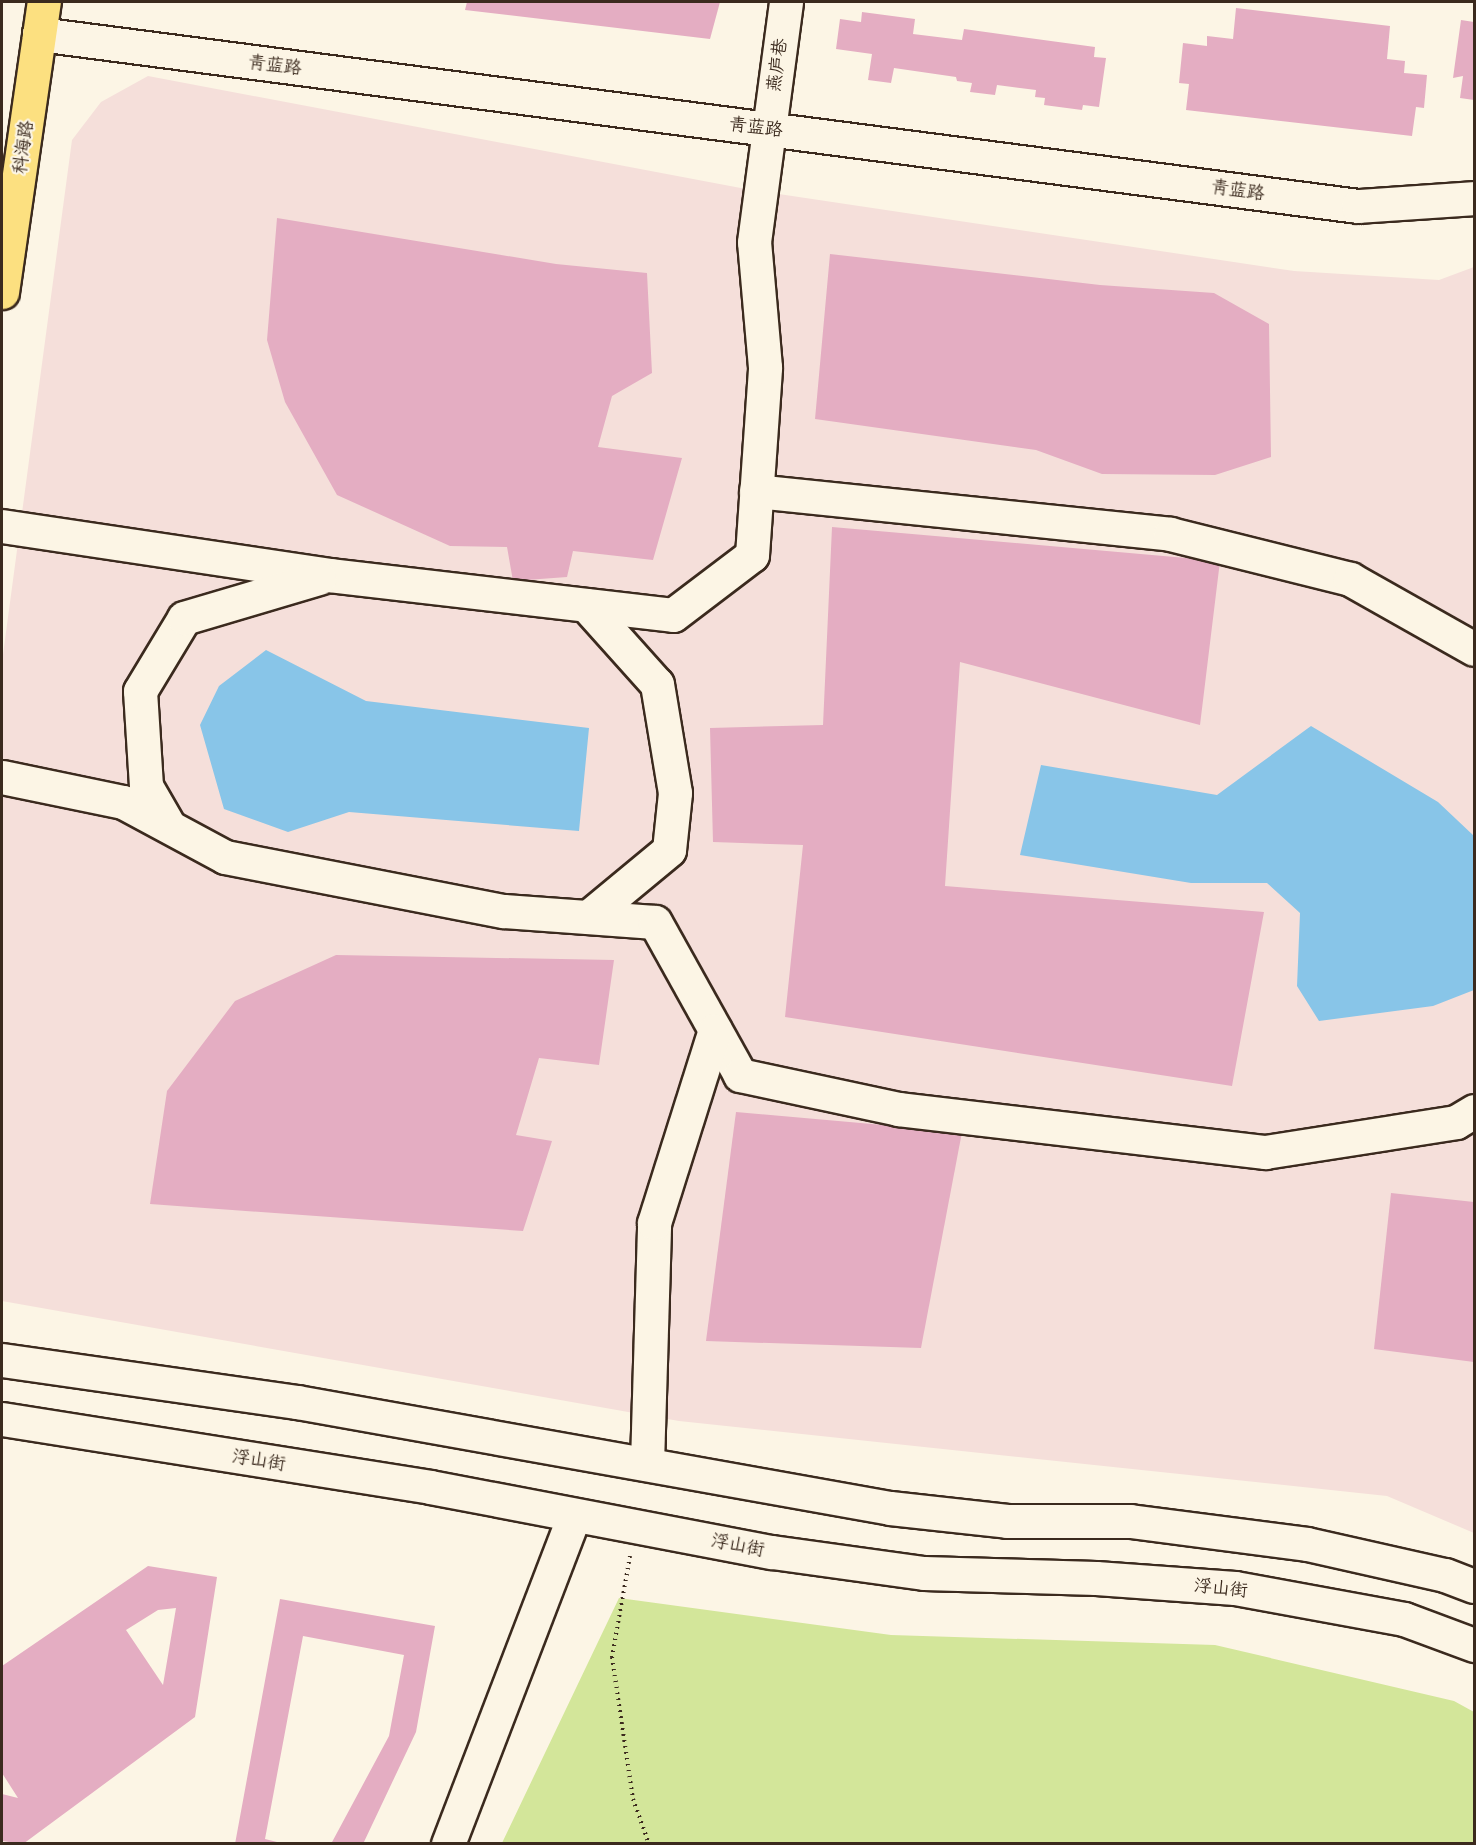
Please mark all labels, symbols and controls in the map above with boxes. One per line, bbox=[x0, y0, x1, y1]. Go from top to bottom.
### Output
street label: 燕庐巷 bbox=[763, 37, 791, 93]
street label: 青蓝路 bbox=[247, 51, 303, 79]
street label: 青蓝路 bbox=[728, 113, 784, 141]
street label: 科海路 bbox=[9, 119, 37, 175]
street label: 青蓝路 bbox=[1210, 176, 1266, 204]
street label: 浮山街 bbox=[231, 1445, 287, 1475]
street label: 浮山街 bbox=[709, 1529, 767, 1561]
street label: 浮山街 bbox=[1193, 1574, 1249, 1602]

